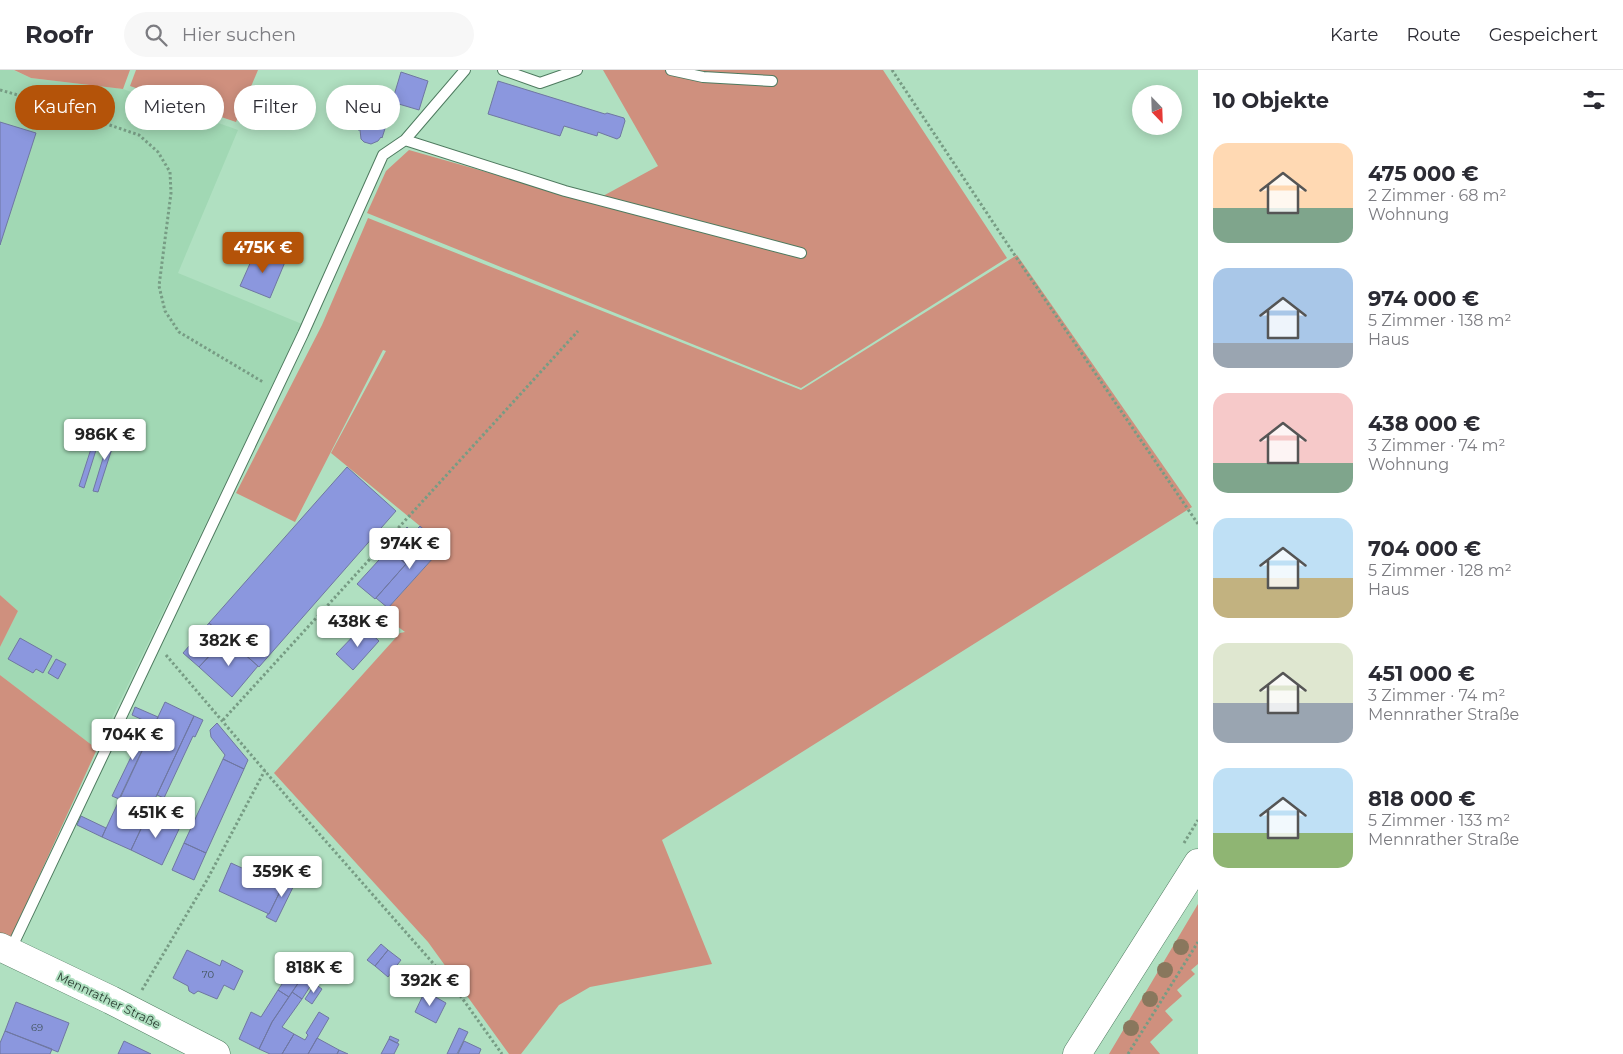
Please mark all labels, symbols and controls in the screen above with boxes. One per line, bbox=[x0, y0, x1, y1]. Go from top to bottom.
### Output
search box bbox=[124, 12, 474, 57]
text: Roofr bbox=[25, 20, 94, 49]
icon: search bbox=[142, 21, 170, 49]
text: Hier suchen bbox=[182, 23, 296, 46]
text: Karte bbox=[1330, 24, 1378, 46]
text: Route bbox=[1406, 24, 1461, 46]
text: Gespeichert bbox=[1489, 24, 1598, 46]
chip: Kaufen bbox=[15, 85, 115, 130]
chip: Mieten bbox=[125, 85, 224, 130]
chip: Filter bbox=[234, 85, 316, 130]
chip: Neu bbox=[326, 85, 400, 130]
north arrow bbox=[1132, 85, 1182, 135]
map controls bbox=[1132, 85, 1182, 135]
icon: filters bbox=[1580, 86, 1608, 114]
text: 10 Objekte bbox=[1213, 88, 1329, 113]
text: 475 000 € bbox=[1368, 161, 1478, 186]
icon: home bbox=[1253, 163, 1313, 223]
text: 2 Zimmer · 68 m² bbox=[1368, 186, 1506, 205]
text: Wohnung bbox=[1368, 205, 1449, 224]
pin: 475K € bbox=[222, 232, 304, 274]
text: 475K € bbox=[234, 238, 292, 257]
text: 974 000 € bbox=[1368, 286, 1479, 311]
icon: home bbox=[1253, 288, 1313, 348]
text: 5 Zimmer · 138 m² bbox=[1368, 311, 1511, 330]
text: Haus bbox=[1368, 330, 1409, 349]
text: 438 000 € bbox=[1368, 411, 1480, 436]
icon: home bbox=[1253, 413, 1313, 473]
pin: 986K € bbox=[64, 418, 146, 461]
text: 986K € bbox=[75, 425, 135, 444]
text: 3 Zimmer · 74 m² bbox=[1368, 436, 1505, 455]
text: Wohnung bbox=[1368, 455, 1449, 474]
pin: 974K € bbox=[369, 528, 451, 570]
text: 974K € bbox=[380, 534, 440, 553]
text: 704 000 € bbox=[1368, 536, 1481, 561]
icon: home bbox=[1253, 538, 1313, 598]
text: 5 Zimmer · 128 m² bbox=[1368, 561, 1512, 580]
text: Haus bbox=[1368, 580, 1409, 599]
pin: 438K € bbox=[317, 606, 399, 648]
text: 438K € bbox=[328, 612, 388, 631]
pin: 382K € bbox=[188, 624, 270, 667]
text: 382K € bbox=[200, 631, 258, 650]
text: 451 000 € bbox=[1368, 661, 1475, 686]
icon: home bbox=[1253, 663, 1313, 723]
text: 3 Zimmer · 74 m² bbox=[1368, 686, 1505, 705]
text: Mennrather Straße bbox=[1368, 705, 1519, 724]
pin: 704K € bbox=[92, 718, 174, 761]
text: 704K € bbox=[103, 725, 163, 744]
text: 818 000 € bbox=[1368, 786, 1476, 811]
icon: home bbox=[1253, 788, 1313, 848]
pin: 451K € bbox=[115, 796, 197, 839]
text: 451K € bbox=[128, 803, 184, 822]
text: 5 Zimmer · 133 m² bbox=[1368, 811, 1510, 830]
text: Mennrather Straße bbox=[1368, 830, 1519, 849]
pin: 359K € bbox=[241, 856, 323, 898]
text: 359K € bbox=[253, 862, 311, 881]
pin: 818K € bbox=[273, 952, 355, 994]
text: 818K € bbox=[286, 958, 342, 977]
pin: 392K € bbox=[389, 964, 471, 1007]
street label: Mennrather Straße bbox=[55, 968, 163, 1032]
house number: 70 bbox=[202, 968, 215, 981]
text: 392K € bbox=[401, 971, 459, 990]
house number: 69 bbox=[31, 1021, 43, 1034]

